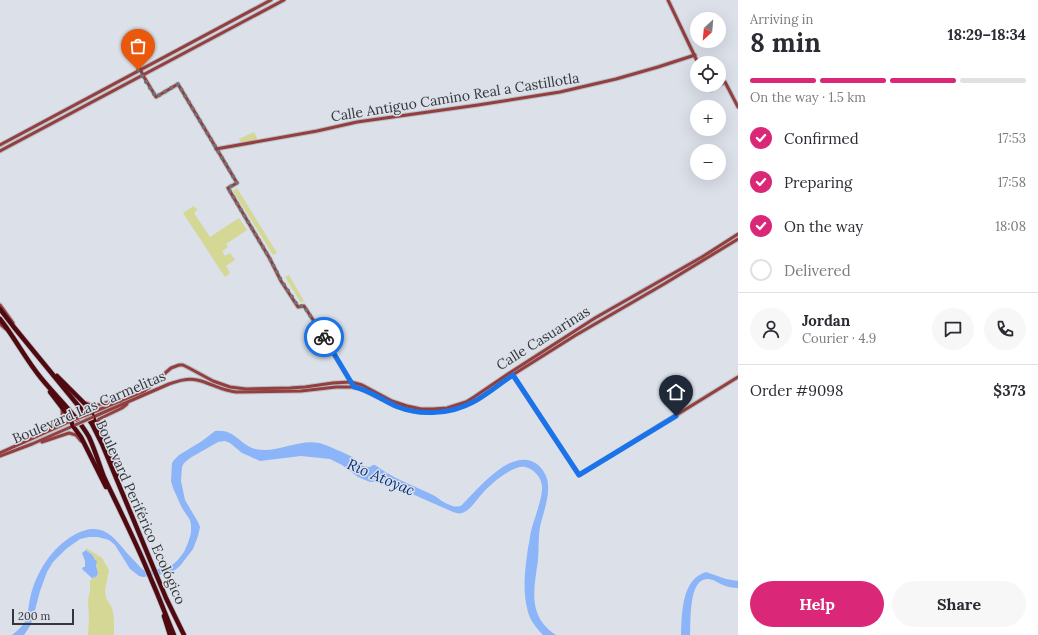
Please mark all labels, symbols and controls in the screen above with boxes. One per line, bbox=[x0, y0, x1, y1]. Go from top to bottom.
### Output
text: Arriving in bbox=[750, 11, 813, 28]
north arrow bbox=[690, 12, 726, 48]
map controls bbox=[690, 12, 726, 180]
text: 18:29–18:34 bbox=[947, 25, 1026, 44]
text: 8 min bbox=[750, 26, 821, 59]
pin bbox=[121, 29, 155, 70]
icon: bag bbox=[127, 35, 149, 57]
button: locate bbox=[690, 56, 726, 92]
street label: Calle Antiguo Camino Real a Castillotla bbox=[330, 68, 580, 126]
text: On the way · 1.5 km bbox=[750, 89, 866, 106]
button: + bbox=[690, 100, 726, 136]
icon: check bbox=[750, 127, 772, 149]
text: Confirmed bbox=[784, 129, 859, 148]
text: 17:53 bbox=[998, 130, 1026, 147]
button: − bbox=[690, 144, 726, 180]
icon: check bbox=[750, 171, 772, 193]
text: Preparing bbox=[784, 173, 852, 192]
text: 17:58 bbox=[998, 174, 1026, 191]
icon: check bbox=[750, 215, 772, 237]
text: On the way bbox=[784, 217, 863, 236]
text: 18:08 bbox=[995, 218, 1026, 235]
text: Delivered bbox=[784, 261, 851, 280]
street label: Calle Casuarinas bbox=[493, 302, 593, 374]
button: person bbox=[750, 308, 792, 350]
button: chat bbox=[932, 308, 974, 350]
button: phone bbox=[984, 308, 1026, 350]
text: Jordan bbox=[802, 311, 850, 330]
courier bbox=[304, 317, 344, 357]
icon: bike bbox=[313, 326, 335, 348]
text: Courier · 4.9 bbox=[802, 330, 876, 347]
street label: Boulevard Las Carmelitas bbox=[10, 367, 168, 447]
pin bbox=[659, 375, 693, 416]
icon: home bbox=[665, 381, 687, 403]
text: Order #9098 bbox=[750, 381, 843, 400]
text: $373 bbox=[993, 381, 1026, 400]
street label: Boulevard Periférico Ecológico bbox=[92, 417, 190, 607]
water label: Río Atoyac bbox=[344, 454, 418, 500]
button: Help bbox=[750, 581, 884, 627]
button: Share bbox=[892, 581, 1026, 627]
scale bar bbox=[12, 607, 74, 626]
text: 200 m bbox=[18, 609, 50, 623]

